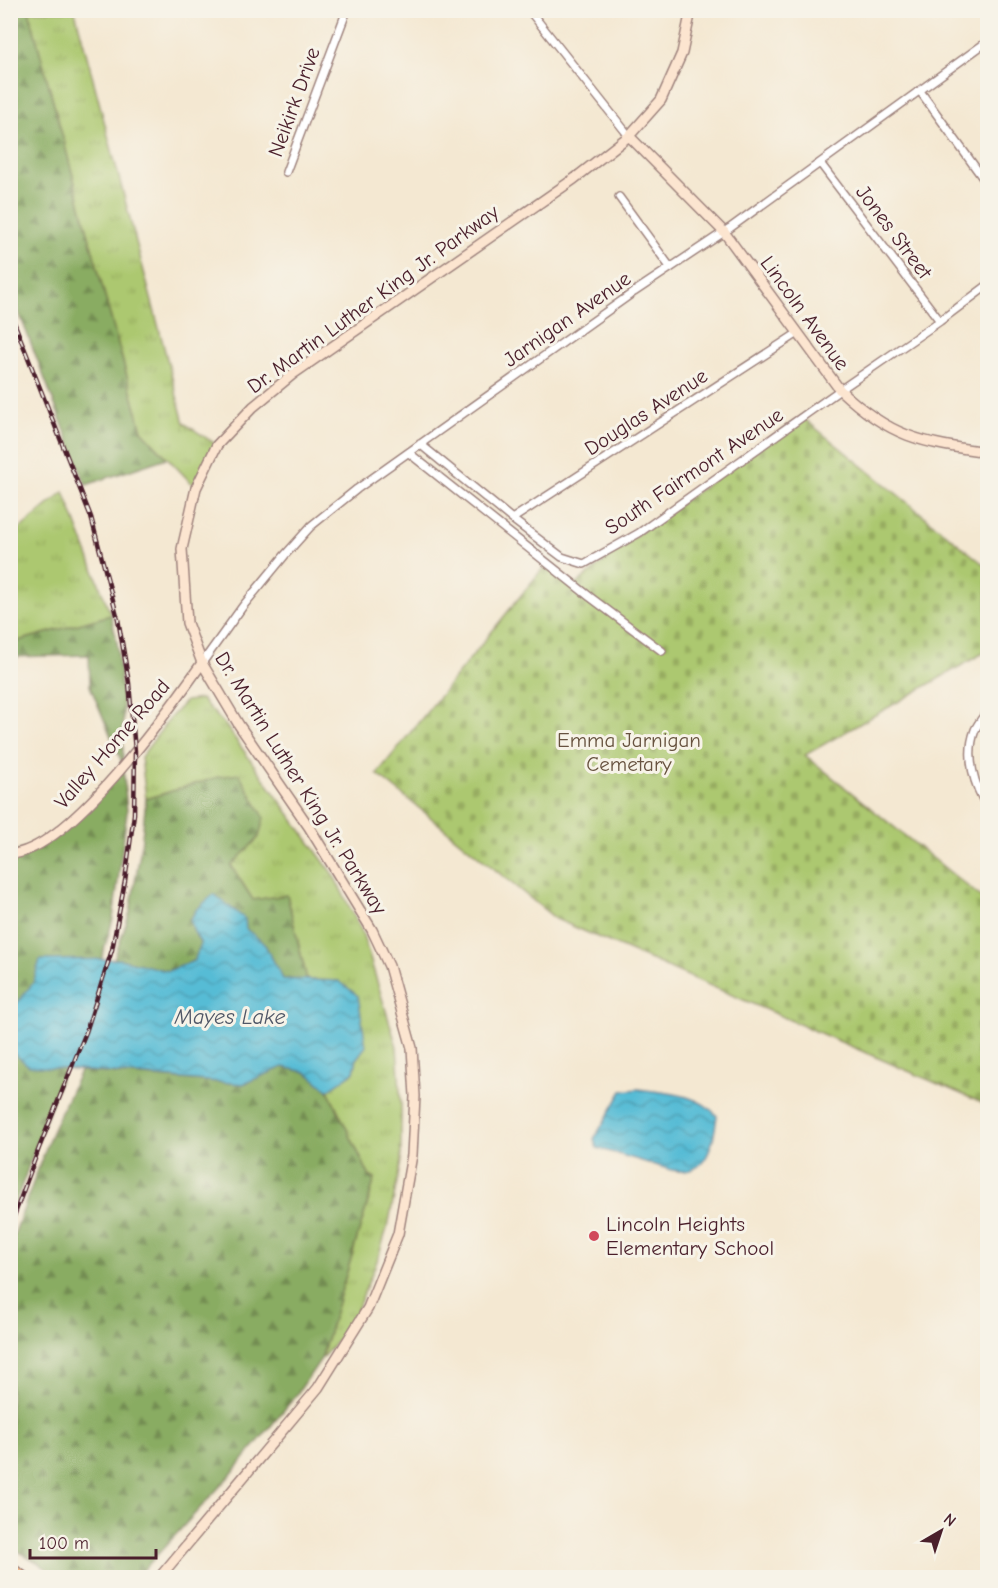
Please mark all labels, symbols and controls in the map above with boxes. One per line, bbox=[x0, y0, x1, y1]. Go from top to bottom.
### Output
street label: Neikirk Drive bbox=[263, 44, 325, 160]
street label: Jones Street bbox=[851, 180, 938, 284]
street label: Dr. Martin Luther King Jr. Parkway bbox=[243, 199, 504, 398]
street label: Lincoln Avenue bbox=[756, 251, 854, 375]
street label: Jarnigan Avenue bbox=[499, 266, 635, 372]
street label: Douglas Avenue bbox=[580, 363, 712, 461]
street label: South Fairmont Avenue bbox=[600, 402, 788, 540]
street label: Dr. Martin Luther King Jr. Parkway bbox=[210, 647, 392, 919]
street label: Valley Home Road bbox=[49, 674, 175, 814]
park label: Emma Jarnigan Cemetary bbox=[557, 728, 701, 776]
water label: Mayes Lake bbox=[173, 1004, 286, 1030]
place label: Lincoln Heights Elementary School bbox=[606, 1212, 774, 1260]
marker: Lincoln Heights Elementary School bbox=[587, 1229, 601, 1243]
north arrow bbox=[911, 1501, 971, 1561]
text: N bbox=[940, 1510, 960, 1530]
scale bar bbox=[30, 1522, 156, 1560]
text: 100 m bbox=[39, 1533, 89, 1554]

